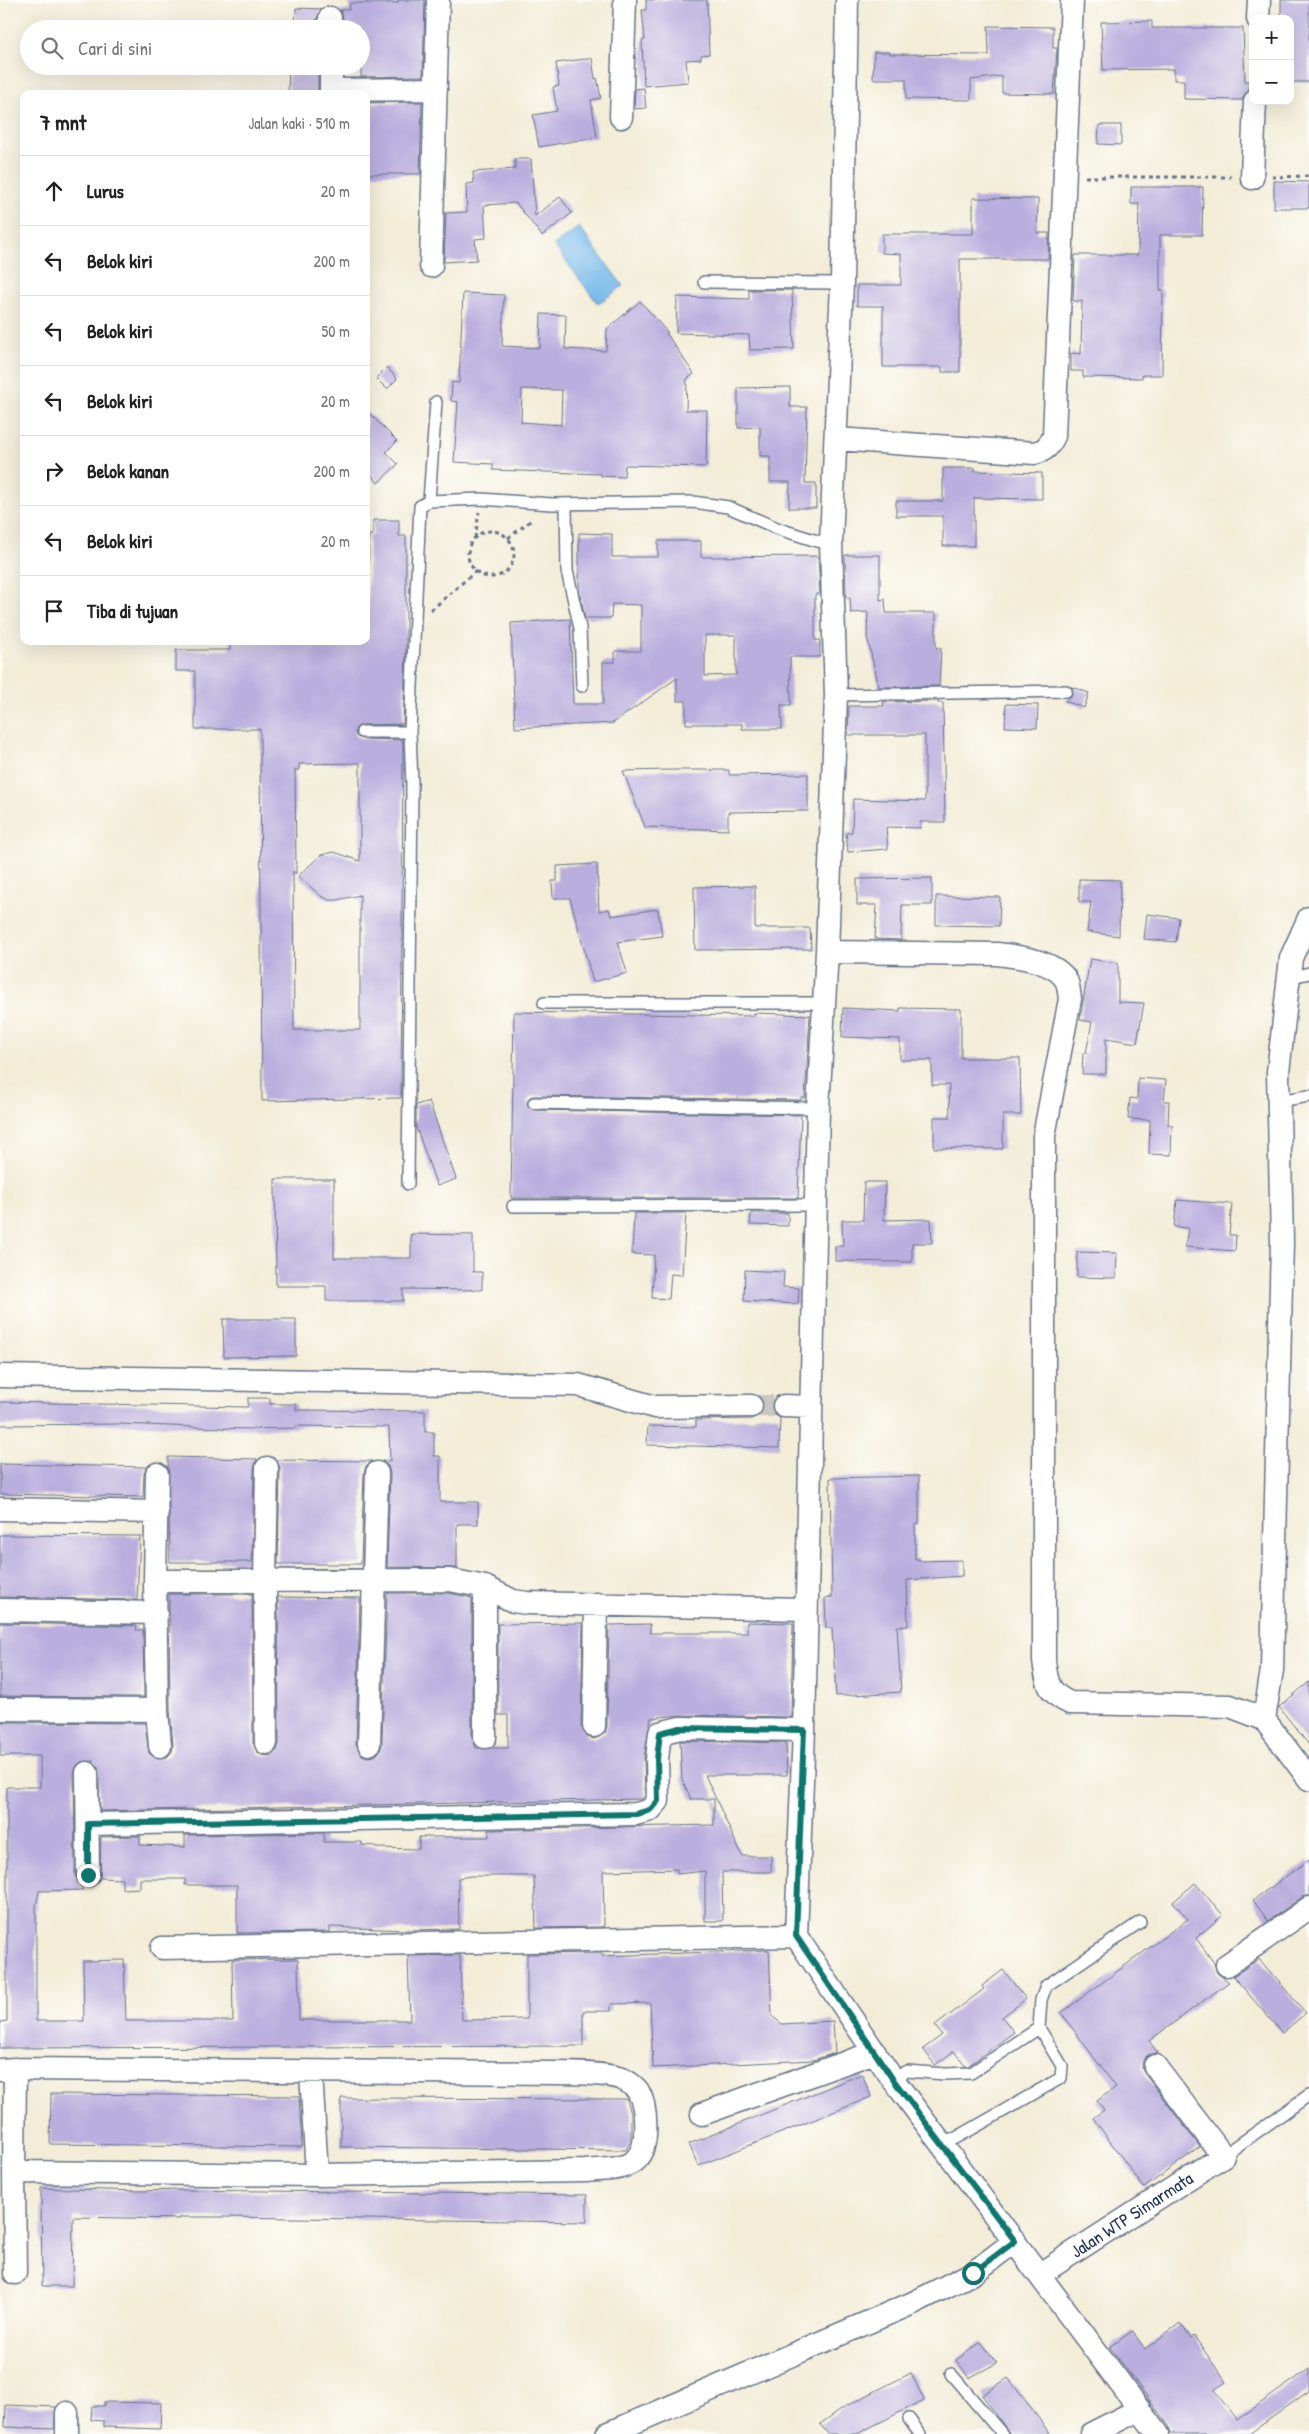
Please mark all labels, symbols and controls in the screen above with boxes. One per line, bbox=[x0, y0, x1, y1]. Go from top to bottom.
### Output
map controls bbox=[1249, 15, 1294, 105]
button: + bbox=[1249, 15, 1294, 60]
search box bbox=[20, 20, 370, 75]
icon: search bbox=[38, 34, 66, 62]
text: Cari di sini bbox=[78, 35, 152, 61]
button: − bbox=[1249, 60, 1294, 105]
text: 7 mnt bbox=[40, 108, 86, 137]
text: Jalan kaki · 510 m bbox=[248, 112, 350, 134]
icon: ahead bbox=[40, 177, 68, 205]
text: Lurus bbox=[87, 178, 124, 204]
text: 20 m bbox=[321, 180, 350, 202]
icon: left bbox=[40, 247, 68, 275]
text: Belok kiri bbox=[87, 248, 153, 274]
text: 200 m bbox=[314, 250, 350, 272]
icon: left bbox=[40, 317, 68, 345]
text: Belok kiri bbox=[87, 318, 153, 344]
text: 50 m bbox=[322, 320, 350, 342]
icon: left bbox=[40, 387, 68, 415]
text: Belok kiri bbox=[87, 388, 153, 414]
text: 20 m bbox=[321, 390, 350, 412]
icon: right bbox=[40, 457, 68, 485]
text: Belok kanan bbox=[87, 458, 169, 484]
text: 200 m bbox=[314, 460, 350, 482]
icon: left bbox=[40, 527, 68, 555]
text: Belok kiri bbox=[87, 528, 153, 554]
text: 20 m bbox=[321, 530, 350, 552]
icon: arrive bbox=[40, 597, 68, 625]
text: Tiba di tujuan bbox=[87, 598, 178, 624]
route end bbox=[77, 1864, 100, 1887]
street label: Jalan WTP Simarmata bbox=[1066, 2166, 1198, 2264]
route start bbox=[962, 2262, 985, 2285]

